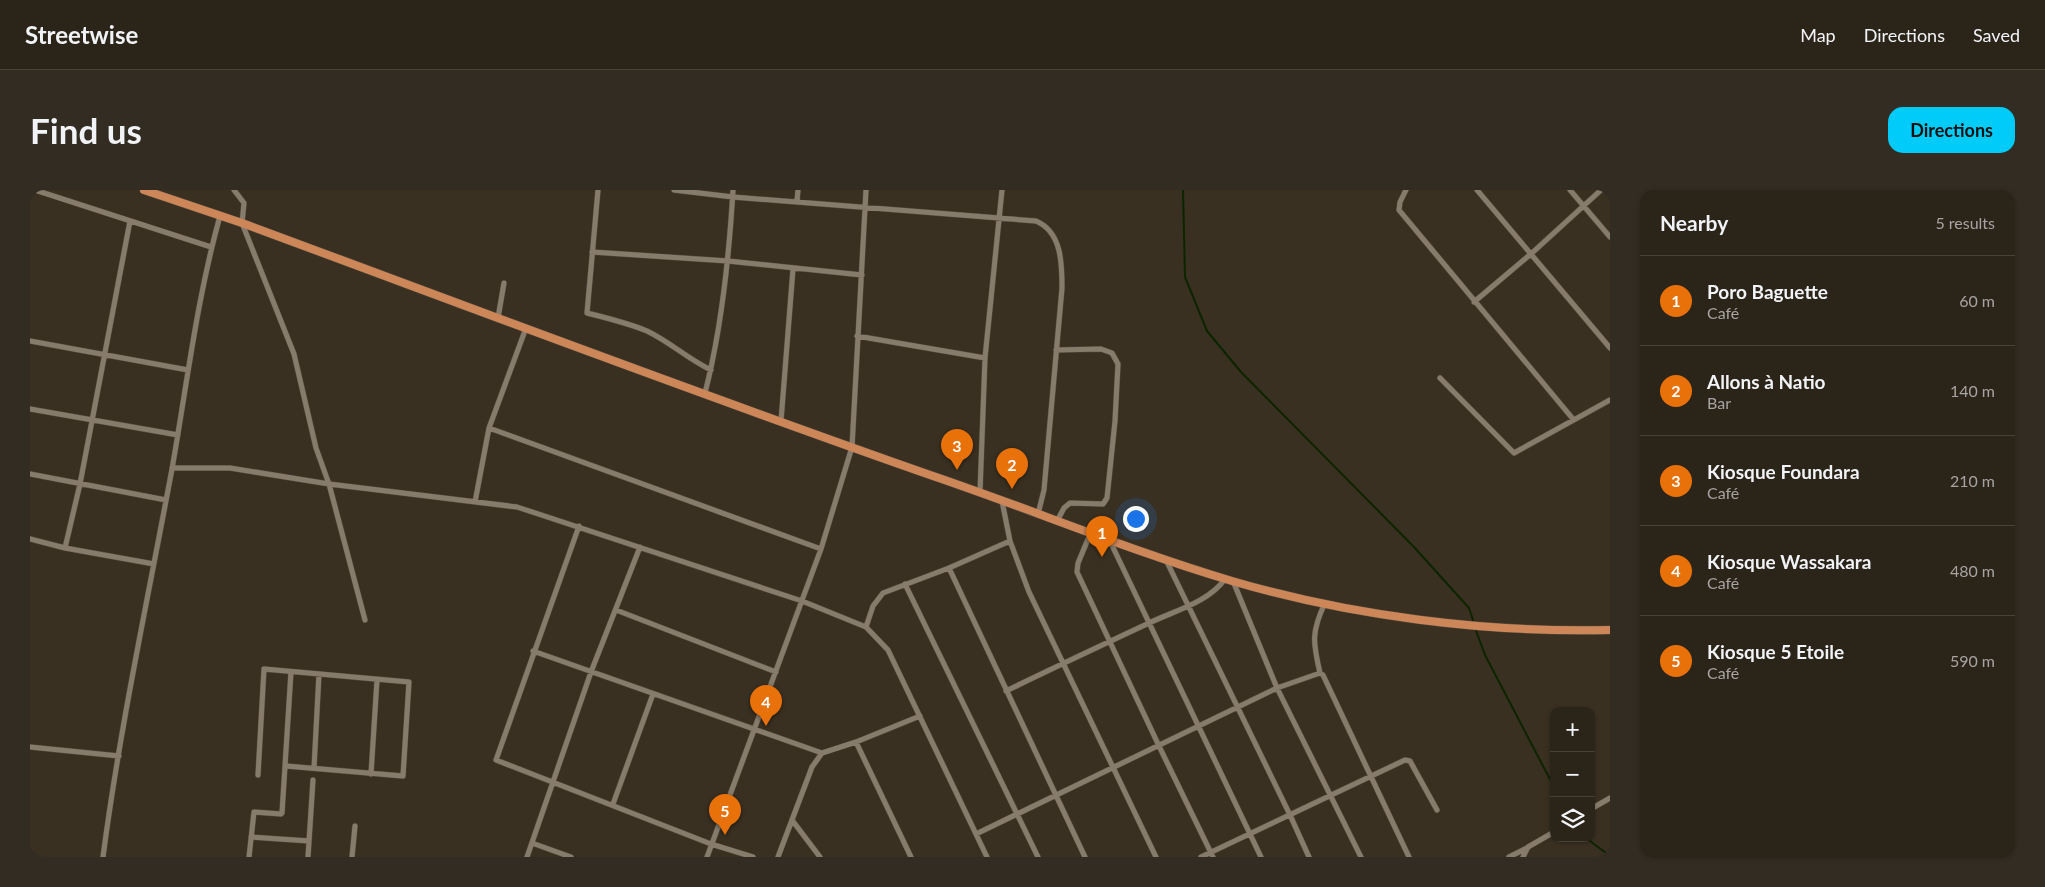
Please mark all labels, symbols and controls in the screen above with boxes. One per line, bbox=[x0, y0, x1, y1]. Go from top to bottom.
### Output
text: Streetwise bbox=[25, 20, 138, 49]
text: Map bbox=[1800, 24, 1836, 46]
text: Directions bbox=[1864, 24, 1945, 46]
text: Saved bbox=[1973, 24, 2020, 46]
button: Directions bbox=[1888, 107, 2015, 153]
text: Find us bbox=[30, 109, 142, 151]
text: Nearby bbox=[1660, 210, 1728, 235]
text: 5 results bbox=[1935, 213, 1995, 232]
text: Poro Baguette bbox=[1707, 280, 1828, 303]
text: 1 bbox=[1671, 291, 1681, 310]
text: 60 m bbox=[1959, 291, 1995, 310]
text: Café bbox=[1707, 303, 1739, 322]
text: Allons à Natio bbox=[1707, 370, 1826, 393]
text: 2 bbox=[1671, 381, 1681, 400]
text: 140 m bbox=[1950, 381, 1995, 400]
text: Bar bbox=[1707, 393, 1731, 412]
pin: 3 bbox=[941, 429, 973, 470]
pin: 2 bbox=[996, 448, 1028, 489]
text: Kiosque Foundara bbox=[1707, 460, 1860, 483]
text: 3 bbox=[1671, 471, 1681, 490]
text: 210 m bbox=[1950, 471, 1995, 490]
text: Café bbox=[1707, 483, 1739, 502]
your location bbox=[1123, 506, 1149, 532]
pin: 1 bbox=[1086, 516, 1118, 557]
text: Kiosque Wassakara bbox=[1707, 550, 1871, 573]
text: 4 bbox=[1671, 561, 1681, 580]
text: 480 m bbox=[1950, 561, 1995, 580]
text: Café bbox=[1707, 573, 1739, 592]
text: Kiosque 5 Etoile bbox=[1707, 640, 1844, 663]
text: 5 bbox=[1671, 651, 1681, 670]
text: 590 m bbox=[1950, 651, 1995, 670]
text: Café bbox=[1707, 663, 1739, 682]
pin: 4 bbox=[750, 685, 782, 726]
map controls bbox=[1550, 707, 1595, 842]
button: + bbox=[1550, 707, 1595, 752]
button: − bbox=[1550, 752, 1595, 797]
pin: 5 bbox=[709, 794, 741, 835]
button: layers bbox=[1550, 797, 1595, 842]

